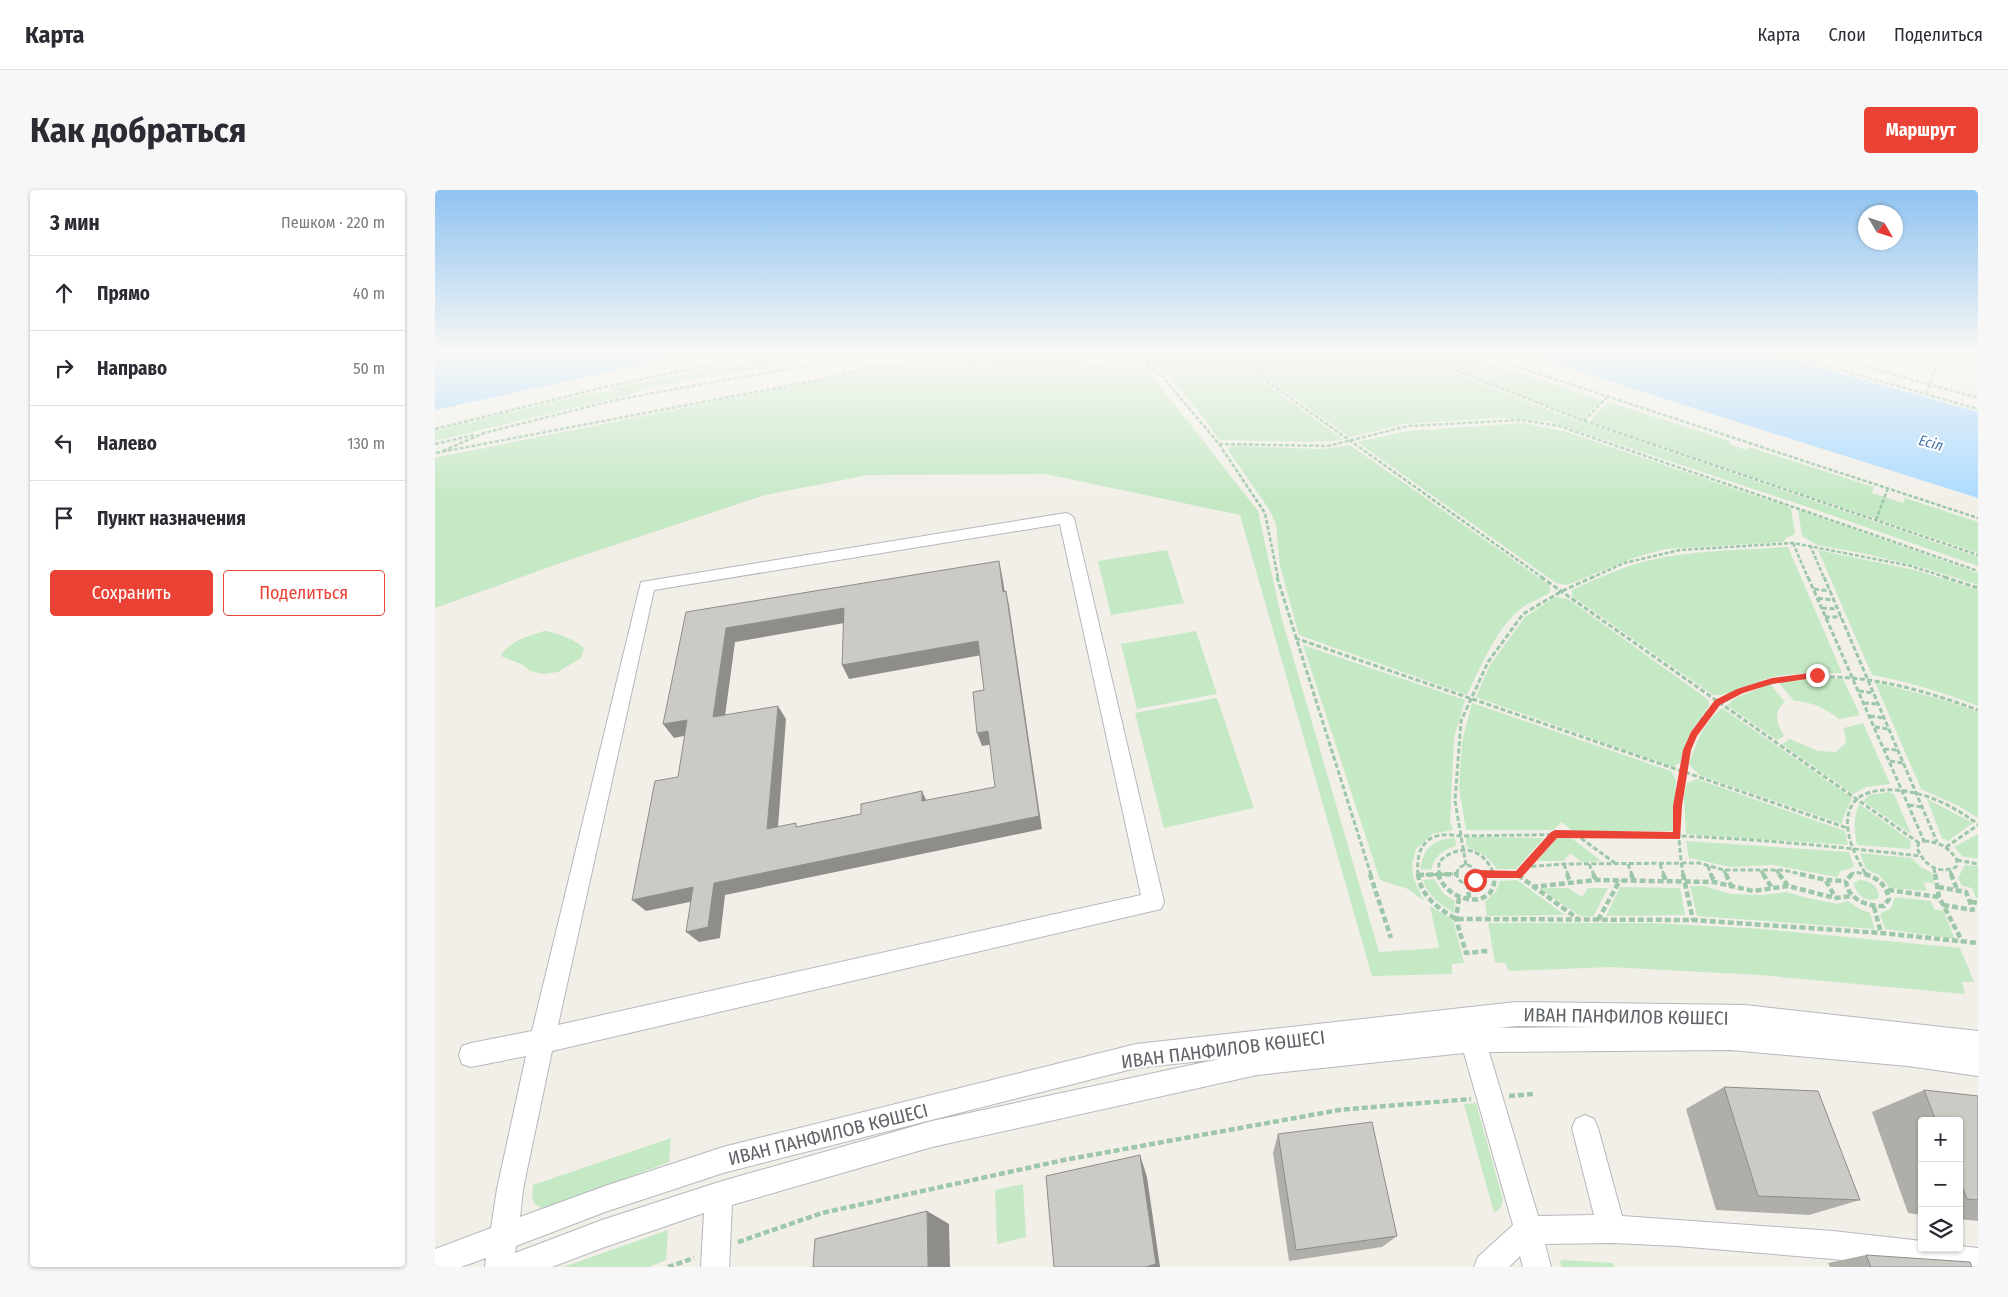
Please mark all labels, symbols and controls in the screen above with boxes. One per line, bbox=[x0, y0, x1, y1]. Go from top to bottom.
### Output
text: Карта bbox=[25, 21, 84, 49]
text: Карта bbox=[1757, 24, 1800, 46]
text: Слои bbox=[1828, 24, 1866, 46]
text: Поделиться bbox=[1894, 24, 1983, 46]
button: Маршрут bbox=[1864, 107, 1978, 153]
text: Как добраться bbox=[30, 109, 247, 151]
north arrow bbox=[1858, 205, 1903, 250]
text: 3 мин bbox=[50, 210, 100, 236]
text: Пешком · 220 m bbox=[281, 213, 385, 232]
icon: ahead bbox=[50, 279, 78, 307]
text: Прямо bbox=[97, 282, 150, 305]
text: 40 m bbox=[353, 284, 385, 303]
icon: right bbox=[50, 354, 78, 382]
text: Направо bbox=[97, 357, 167, 380]
text: 50 m bbox=[353, 359, 385, 378]
icon: left bbox=[50, 429, 78, 457]
water label: Есіл bbox=[1917, 431, 1946, 455]
text: Налево bbox=[97, 432, 157, 455]
text: 130 m bbox=[347, 434, 385, 453]
icon: arrive bbox=[50, 504, 78, 532]
text: Пункт назначения bbox=[97, 507, 246, 530]
button: Сохранить bbox=[50, 570, 213, 616]
button: Поделиться bbox=[223, 570, 385, 616]
route end bbox=[1806, 664, 1829, 687]
route start bbox=[1464, 869, 1487, 892]
street label: ИВАН ПАНФИЛОВ КӨШЕСІ bbox=[1523, 1003, 1729, 1030]
street label: ИВАН ПАНФИЛОВ КӨШЕСІ bbox=[1120, 1026, 1326, 1073]
street label: ИВАН ПАНФИЛОВ КӨШЕСІ bbox=[726, 1099, 930, 1170]
map controls bbox=[1918, 1117, 1963, 1252]
button: + bbox=[1918, 1117, 1963, 1162]
button: − bbox=[1918, 1162, 1963, 1207]
button: layers bbox=[1918, 1207, 1963, 1252]

